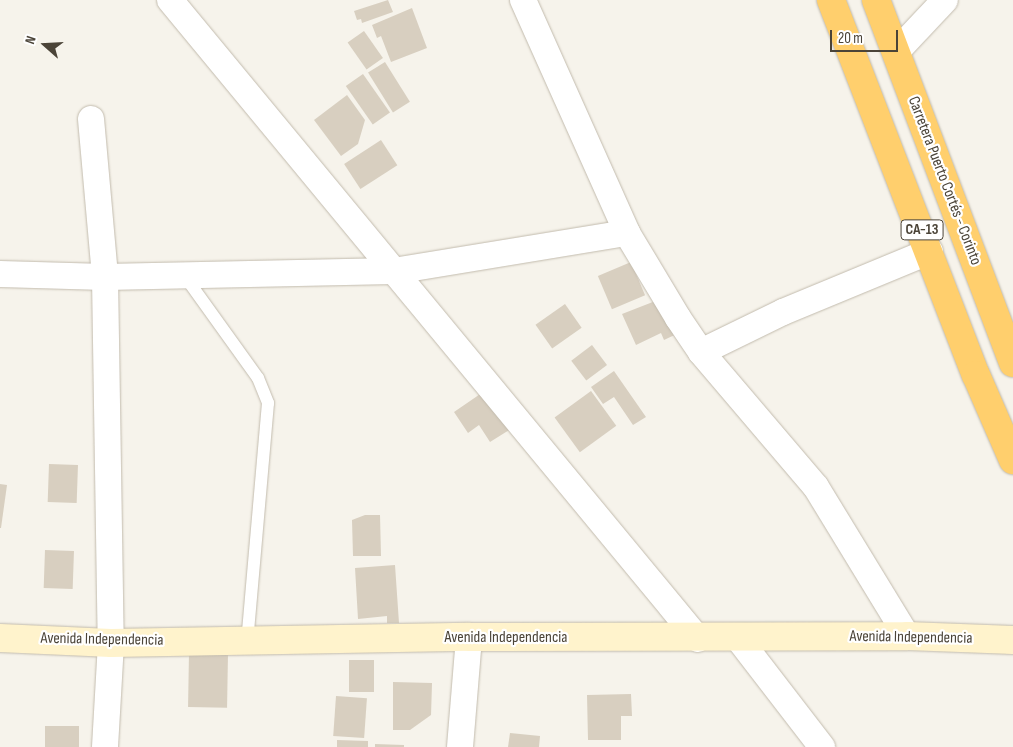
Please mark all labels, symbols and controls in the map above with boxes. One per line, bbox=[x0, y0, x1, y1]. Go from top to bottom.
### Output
north arrow bbox=[20, 20, 70, 70]
scale bar bbox=[833, 20, 900, 52]
text: 20 m bbox=[838, 29, 863, 48]
text: N bbox=[21, 34, 40, 46]
street label: Carretera Puerto Cortés - Corinto bbox=[903, 94, 985, 268]
road number: CA-13 bbox=[900, 218, 944, 242]
street label: Avenida Independencia bbox=[849, 627, 973, 649]
street label: Avenida Independencia bbox=[445, 628, 567, 648]
street label: Avenida Independencia bbox=[40, 629, 164, 651]

